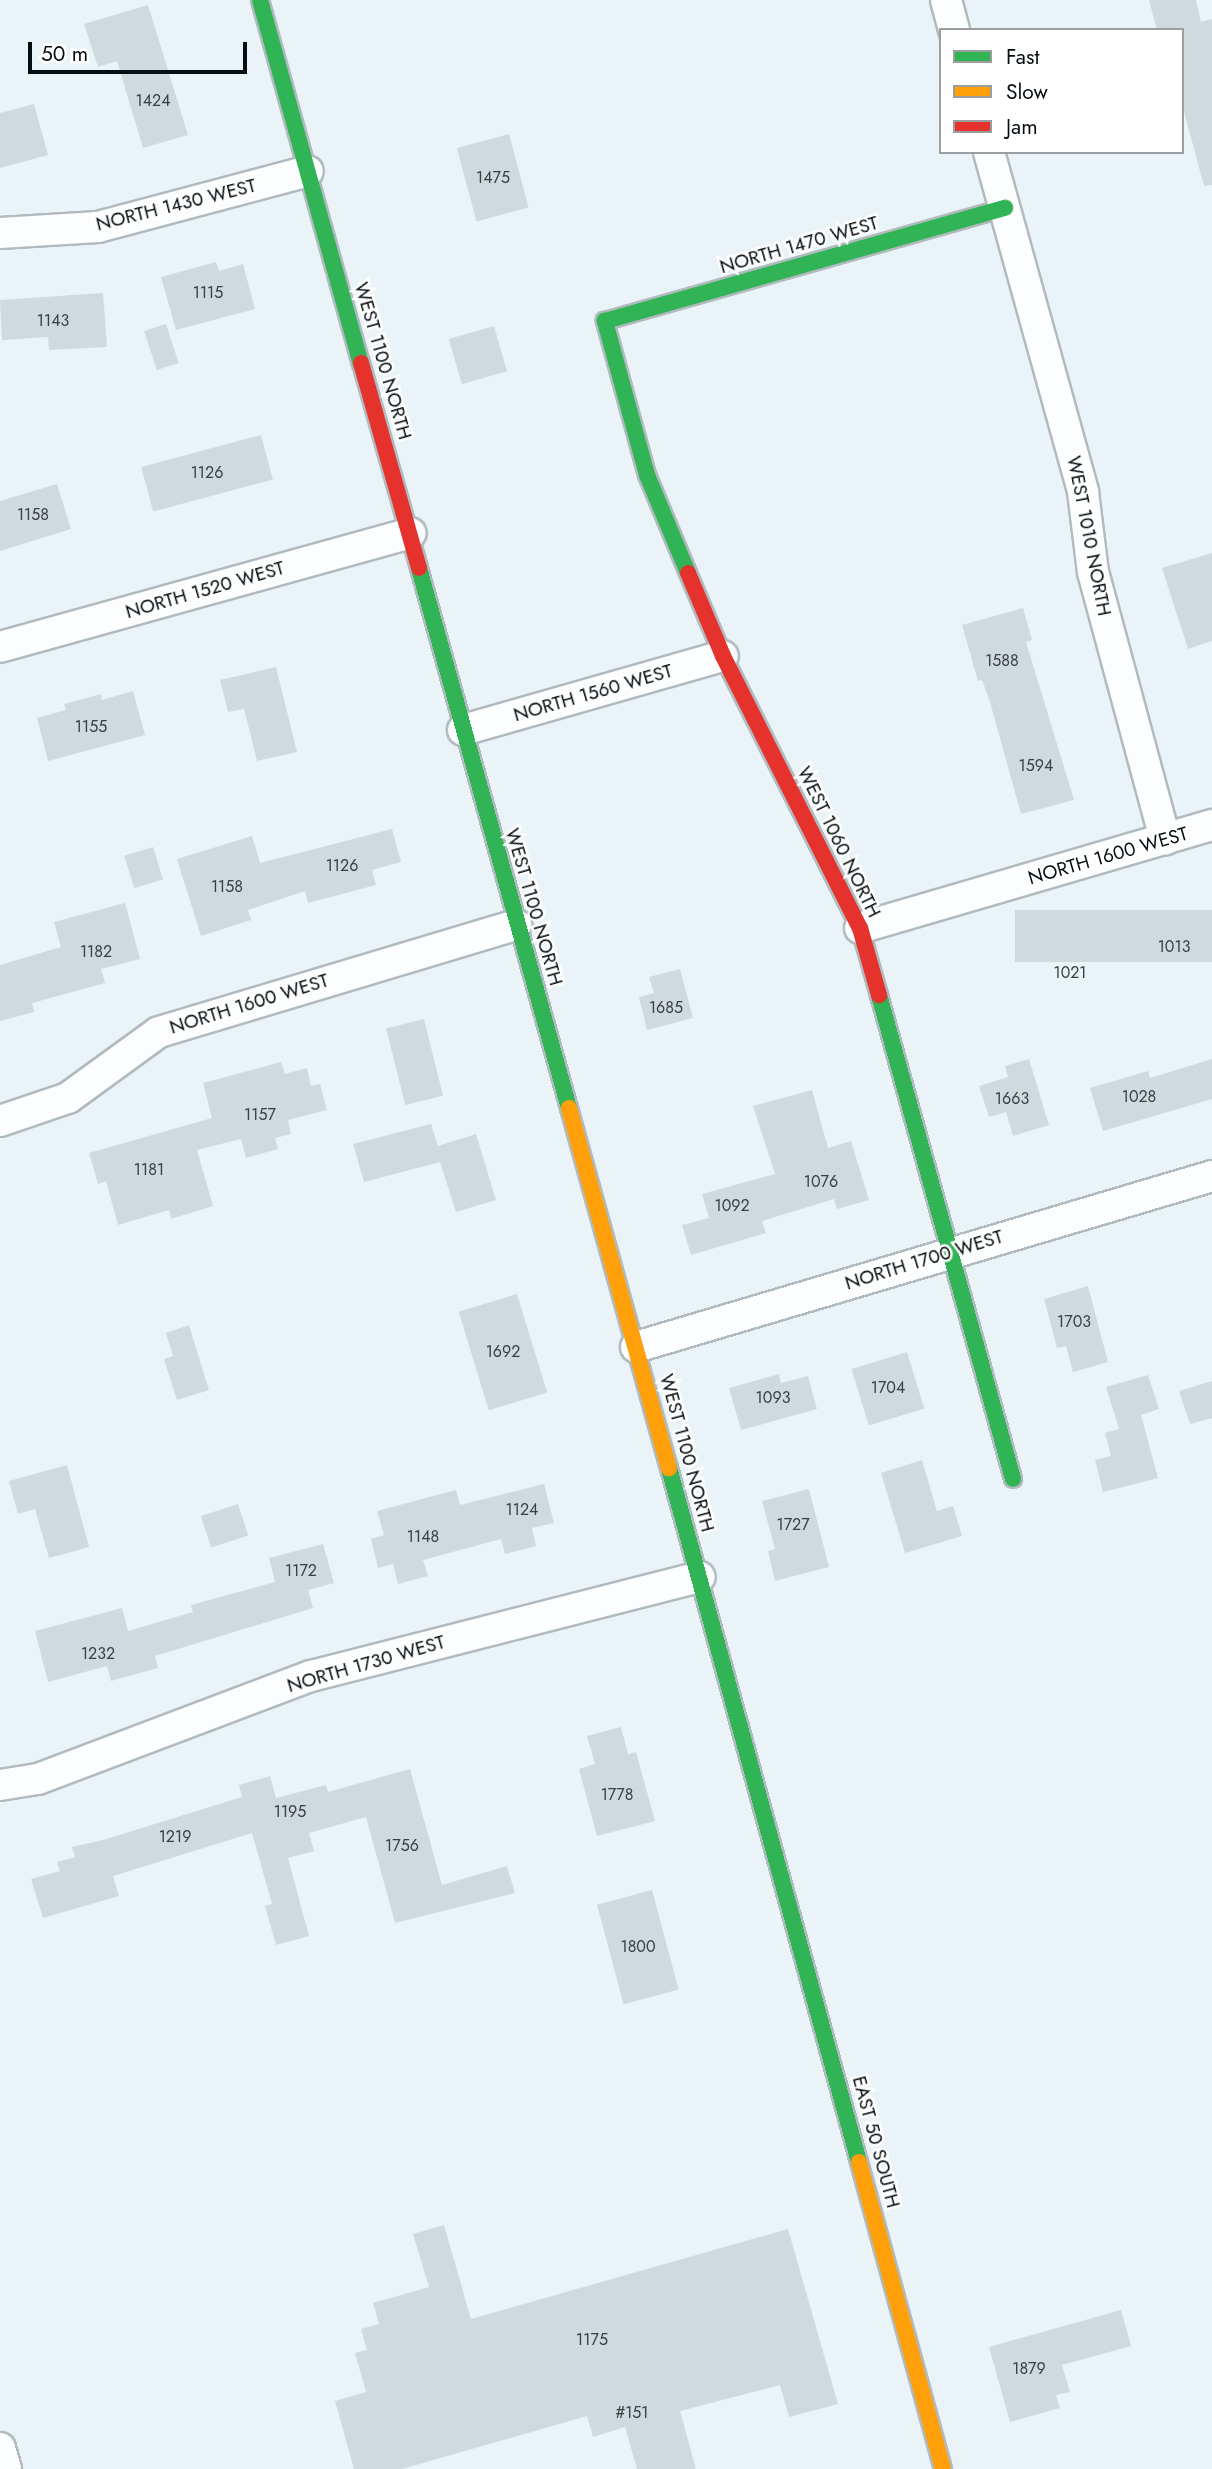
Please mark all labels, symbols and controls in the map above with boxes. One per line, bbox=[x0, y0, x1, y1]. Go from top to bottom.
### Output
scale bar bbox=[32, 28, 250, 72]
legend bbox=[939, 28, 1184, 154]
text: 50 m bbox=[41, 39, 88, 69]
text: Fast bbox=[1006, 42, 1039, 72]
text: Slow bbox=[1006, 77, 1048, 107]
house number: 1424 bbox=[136, 91, 170, 111]
text: Jam bbox=[1006, 112, 1038, 142]
house number: 1475 bbox=[476, 168, 510, 188]
street label: NORTH 1430 WEST bbox=[94, 174, 258, 236]
street label: NORTH 1470 WEST bbox=[717, 211, 881, 279]
street label: WEST 1100 NORTH bbox=[350, 280, 416, 442]
house number: 1115 bbox=[193, 283, 223, 303]
house number: 1143 bbox=[37, 311, 69, 331]
street label: WEST 1010 NORTH bbox=[1062, 454, 1116, 618]
house number: 1126 bbox=[191, 463, 223, 483]
house number: 1158 bbox=[17, 505, 49, 525]
street label: NORTH 1520 WEST bbox=[123, 556, 287, 624]
house number: 1588 bbox=[985, 651, 1019, 671]
street label: NORTH 1560 WEST bbox=[511, 659, 675, 727]
house number: 1155 bbox=[75, 717, 107, 737]
house number: 1594 bbox=[1019, 756, 1053, 776]
street label: WEST 1060 NORTH bbox=[793, 763, 885, 921]
street label: NORTH 1600 WEST bbox=[1026, 822, 1190, 890]
street label: WEST 1100 NORTH bbox=[501, 826, 567, 988]
house number: 1126 bbox=[326, 856, 358, 876]
house number: 1158 bbox=[211, 877, 243, 897]
house number: 1013 bbox=[1158, 937, 1190, 957]
house number: 1182 bbox=[80, 942, 112, 962]
house number: 1021 bbox=[1053, 963, 1087, 983]
street label: NORTH 1600 WEST bbox=[167, 969, 331, 1039]
house number: 1685 bbox=[649, 998, 683, 1018]
house number: 1028 bbox=[1122, 1087, 1156, 1107]
house number: 1663 bbox=[995, 1089, 1029, 1109]
house number: 1157 bbox=[244, 1105, 276, 1125]
house number: 1181 bbox=[134, 1160, 164, 1180]
house number: 1076 bbox=[804, 1172, 838, 1192]
house number: 1092 bbox=[714, 1196, 750, 1216]
street label: NORTH 1700 WEST bbox=[842, 1225, 1006, 1295]
house number: 1703 bbox=[1057, 1312, 1091, 1332]
house number: 1692 bbox=[486, 1342, 520, 1362]
street label: WEST 1100 NORTH bbox=[655, 1372, 719, 1534]
house number: 1704 bbox=[871, 1378, 905, 1398]
house number: 1093 bbox=[756, 1388, 790, 1408]
house number: 1124 bbox=[506, 1500, 538, 1520]
house number: 1727 bbox=[776, 1515, 810, 1535]
house number: 1148 bbox=[407, 1527, 439, 1547]
house number: 1172 bbox=[285, 1561, 317, 1581]
street label: NORTH 1730 WEST bbox=[285, 1631, 447, 1697]
house number: 1232 bbox=[81, 1644, 115, 1664]
house number: 1778 bbox=[601, 1785, 633, 1805]
house number: 1195 bbox=[274, 1802, 306, 1822]
house number: 1219 bbox=[159, 1827, 191, 1847]
house number: 1756 bbox=[385, 1836, 419, 1856]
house number: 1800 bbox=[620, 1937, 656, 1957]
street label: EAST 50 SOUTH bbox=[847, 2074, 905, 2210]
house number: 1175 bbox=[576, 2330, 608, 2350]
house number: 1879 bbox=[1012, 2359, 1046, 2379]
house number: #151 bbox=[615, 2403, 649, 2423]

